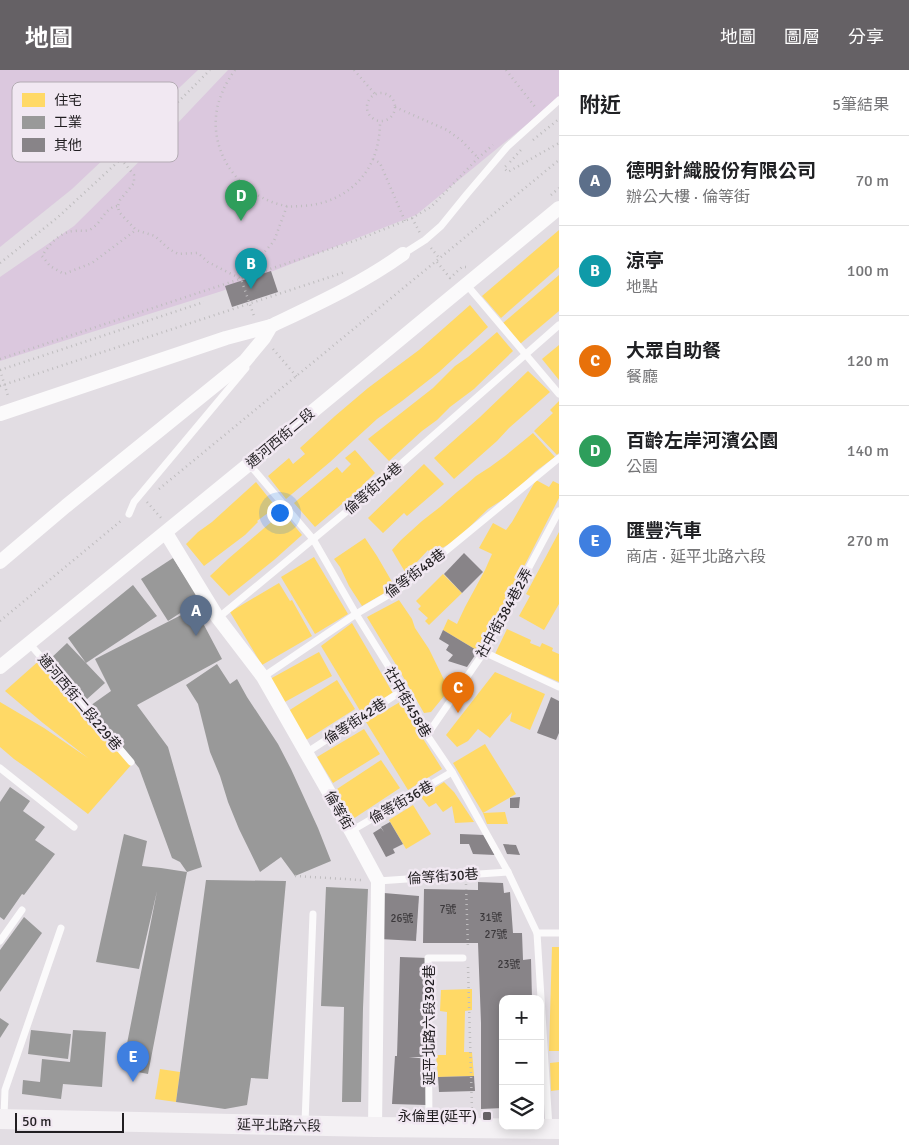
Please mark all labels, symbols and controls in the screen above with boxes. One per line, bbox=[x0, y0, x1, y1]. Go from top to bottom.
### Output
text: 地圖 bbox=[25, 23, 73, 53]
text: 地圖 bbox=[720, 26, 756, 48]
text: 圖層 bbox=[784, 26, 820, 48]
text: 分享 bbox=[848, 26, 884, 48]
legend bbox=[12, 82, 178, 162]
text: 住宅 bbox=[54, 92, 82, 109]
text: 附近 bbox=[579, 92, 621, 118]
text: 5筆結果 bbox=[832, 95, 889, 115]
text: 工業 bbox=[54, 114, 82, 131]
text: 其他 bbox=[54, 137, 82, 154]
text: 德明針織股份有限公司 bbox=[626, 159, 816, 183]
text: A bbox=[590, 171, 600, 191]
text: 70 m bbox=[855, 171, 889, 191]
pin: D bbox=[225, 180, 257, 221]
text: 辦公大樓 · 倫等街 bbox=[626, 187, 750, 207]
pin: B bbox=[235, 248, 267, 289]
text: 涼亭 bbox=[626, 249, 664, 273]
text: B bbox=[590, 261, 600, 281]
text: 100 m bbox=[847, 261, 889, 281]
text: 地點 bbox=[626, 277, 658, 297]
text: 大眾自助餐 bbox=[626, 339, 721, 363]
text: C bbox=[590, 351, 600, 371]
text: 120 m bbox=[847, 351, 889, 371]
text: 餐廳 bbox=[626, 367, 658, 387]
street label: 通河西街二段 bbox=[243, 405, 318, 472]
text: 百齡左岸河濱公園 bbox=[626, 429, 778, 453]
text: D bbox=[590, 441, 600, 461]
text: 140 m bbox=[847, 441, 889, 461]
text: 公園 bbox=[626, 457, 658, 477]
street label: 倫等街54巷 bbox=[341, 459, 406, 518]
your location bbox=[267, 500, 293, 526]
text: 匯豐汽車 bbox=[626, 519, 702, 543]
text: E bbox=[590, 531, 600, 551]
text: 270 m bbox=[847, 531, 889, 551]
street label: 倫等街48巷 bbox=[382, 545, 449, 602]
text: 商店 · 延平北路六段 bbox=[626, 547, 766, 567]
street label: 社中街384巷2弄 bbox=[473, 565, 536, 661]
pin: A bbox=[180, 595, 212, 636]
street label: 通河西街二段229巷 bbox=[34, 651, 125, 754]
street label: 社中街458巷 bbox=[381, 664, 435, 741]
pin: C bbox=[442, 672, 474, 713]
street label: 倫等街42巷 bbox=[321, 695, 390, 748]
street label: 倫等街36巷 bbox=[366, 777, 436, 828]
street label: 倫等街 bbox=[321, 788, 356, 833]
street label: 倫等街30巷 bbox=[407, 866, 479, 887]
house number: 7號 bbox=[440, 903, 456, 916]
house number: 31號 bbox=[480, 911, 502, 924]
house number: 26號 bbox=[391, 912, 413, 925]
house number: 27號 bbox=[485, 928, 507, 941]
house number: 23號 bbox=[498, 958, 520, 971]
street label: 延平北路六段392巷 bbox=[421, 965, 438, 1085]
map controls bbox=[499, 995, 544, 1130]
button: + bbox=[499, 995, 544, 1040]
button: − bbox=[499, 1040, 544, 1085]
pin: E bbox=[117, 1041, 149, 1082]
button: layers bbox=[499, 1085, 544, 1130]
place label: 永倫里(延平) bbox=[398, 1108, 477, 1125]
scale bar bbox=[15, 1110, 124, 1133]
marker: 永倫里(延平) bbox=[481, 1110, 493, 1122]
text: 50 m bbox=[22, 1113, 51, 1130]
street label: 延平北路六段 bbox=[237, 1116, 321, 1135]

